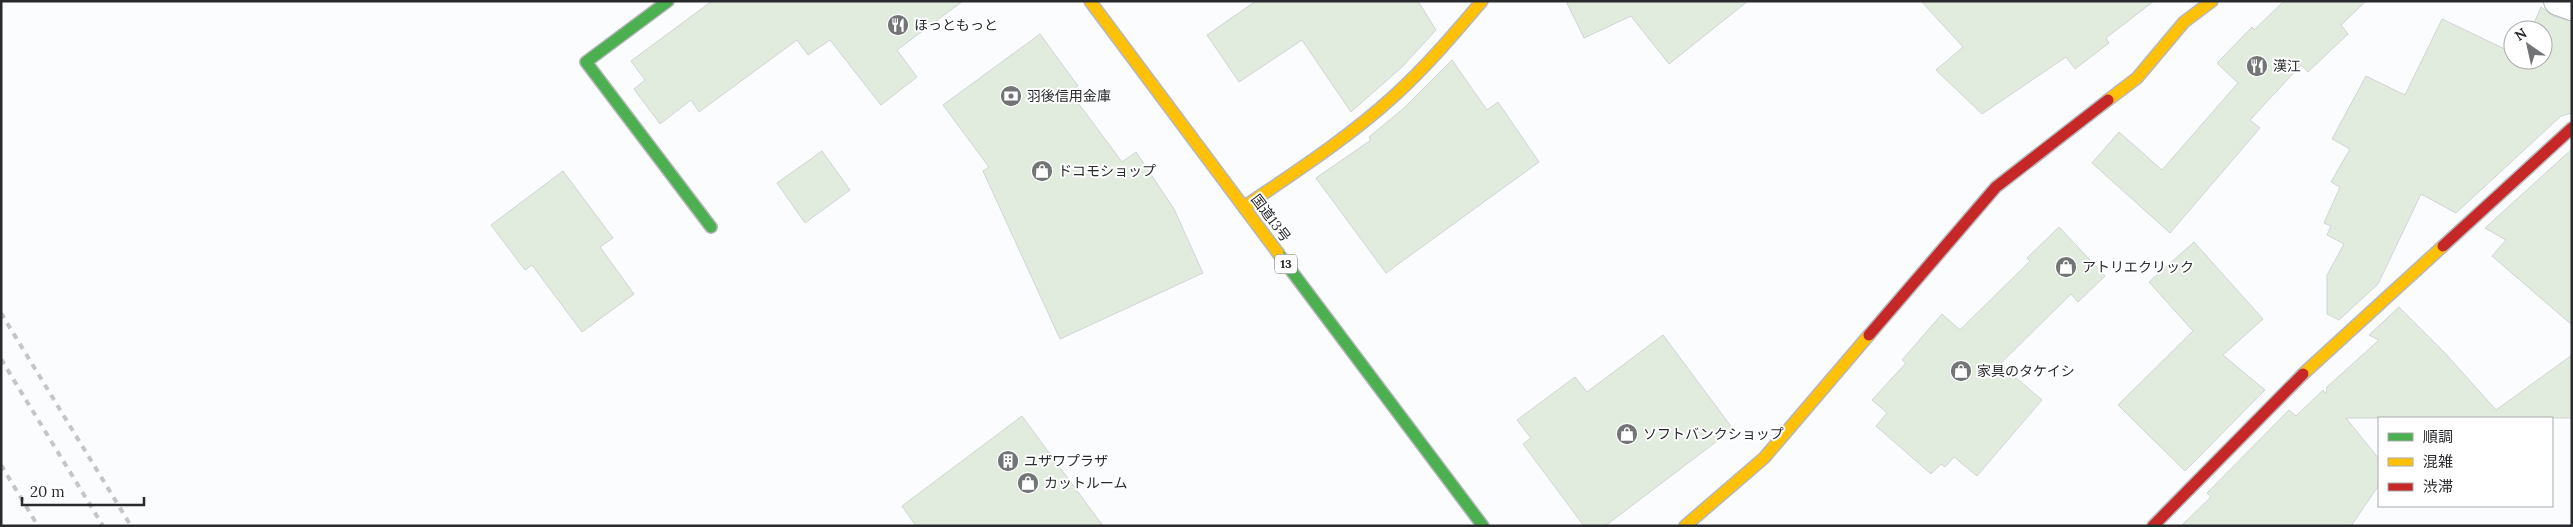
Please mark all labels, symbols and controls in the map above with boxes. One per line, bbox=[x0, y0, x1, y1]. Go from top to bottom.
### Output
restaurant icon: ほっともっと bbox=[886, 13, 910, 37]
place label: ほっともっと bbox=[914, 16, 998, 34]
north arrow bbox=[2503, 20, 2553, 70]
text: N bbox=[2511, 24, 2530, 45]
restaurant icon: 漢江 bbox=[2245, 54, 2269, 78]
place label: 漢江 bbox=[2273, 57, 2301, 75]
bank icon: 羽後信用金庫 bbox=[999, 84, 1023, 108]
place label: 羽後信用金庫 bbox=[1027, 87, 1111, 105]
shop icon: ドコモショップ bbox=[1030, 159, 1054, 183]
place label: ドコモショップ bbox=[1058, 162, 1156, 180]
street label: 国道13号 bbox=[1247, 191, 1295, 245]
road number: 13 bbox=[1275, 254, 1297, 274]
shop icon: アトリエクリック bbox=[2054, 255, 2078, 279]
place label: アトリエクリック bbox=[2082, 258, 2194, 276]
shop icon: 家具のタケイシ bbox=[1949, 359, 1973, 383]
place label: 家具のタケイシ bbox=[1977, 362, 2075, 380]
legend bbox=[2378, 417, 2553, 507]
shop icon: ソフトバンクショップ bbox=[1615, 422, 1639, 446]
place label: ソフトバンクショップ bbox=[1643, 425, 1784, 443]
text: 順調 bbox=[2423, 427, 2453, 446]
building icon: ユザワプラザ bbox=[996, 449, 1020, 473]
place label: ユザワプラザ bbox=[1024, 452, 1108, 470]
text: 混雑 bbox=[2423, 452, 2453, 471]
shop icon: カットルーム bbox=[1016, 471, 1040, 495]
scale bar bbox=[22, 474, 145, 506]
place label: カットルーム bbox=[1044, 474, 1128, 492]
text: 渋滞 bbox=[2423, 477, 2453, 496]
text: 20 m bbox=[30, 482, 65, 501]

